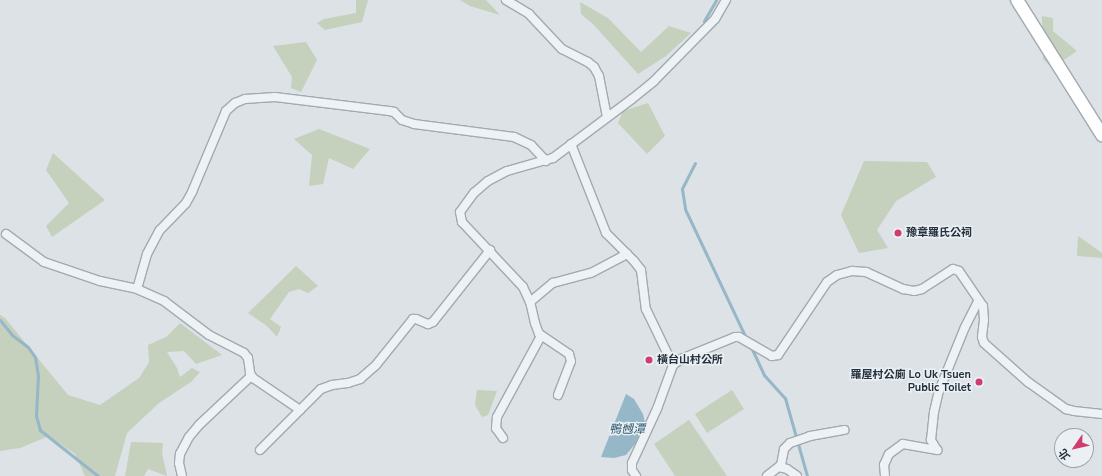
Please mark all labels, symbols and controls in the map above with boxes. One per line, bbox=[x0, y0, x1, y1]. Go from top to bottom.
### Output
place label: 豫章羅氏公祠 bbox=[906, 226, 972, 240]
marker: 豫章羅氏公祠 bbox=[893, 228, 903, 238]
place label: 橫台山村公所 bbox=[657, 353, 723, 367]
marker: 橫台山村公所 bbox=[644, 355, 654, 365]
place label: 羅屋村公廁 Lo Uk Tsuen Public Toilet bbox=[851, 369, 971, 395]
marker: 羅屋村公廁 Lo Uk Tsuen Public Toilet bbox=[974, 377, 984, 387]
water label: 鴨乸潭 bbox=[609, 423, 645, 437]
north arrow bbox=[1054, 428, 1094, 468]
text: 北 bbox=[1055, 446, 1074, 463]

